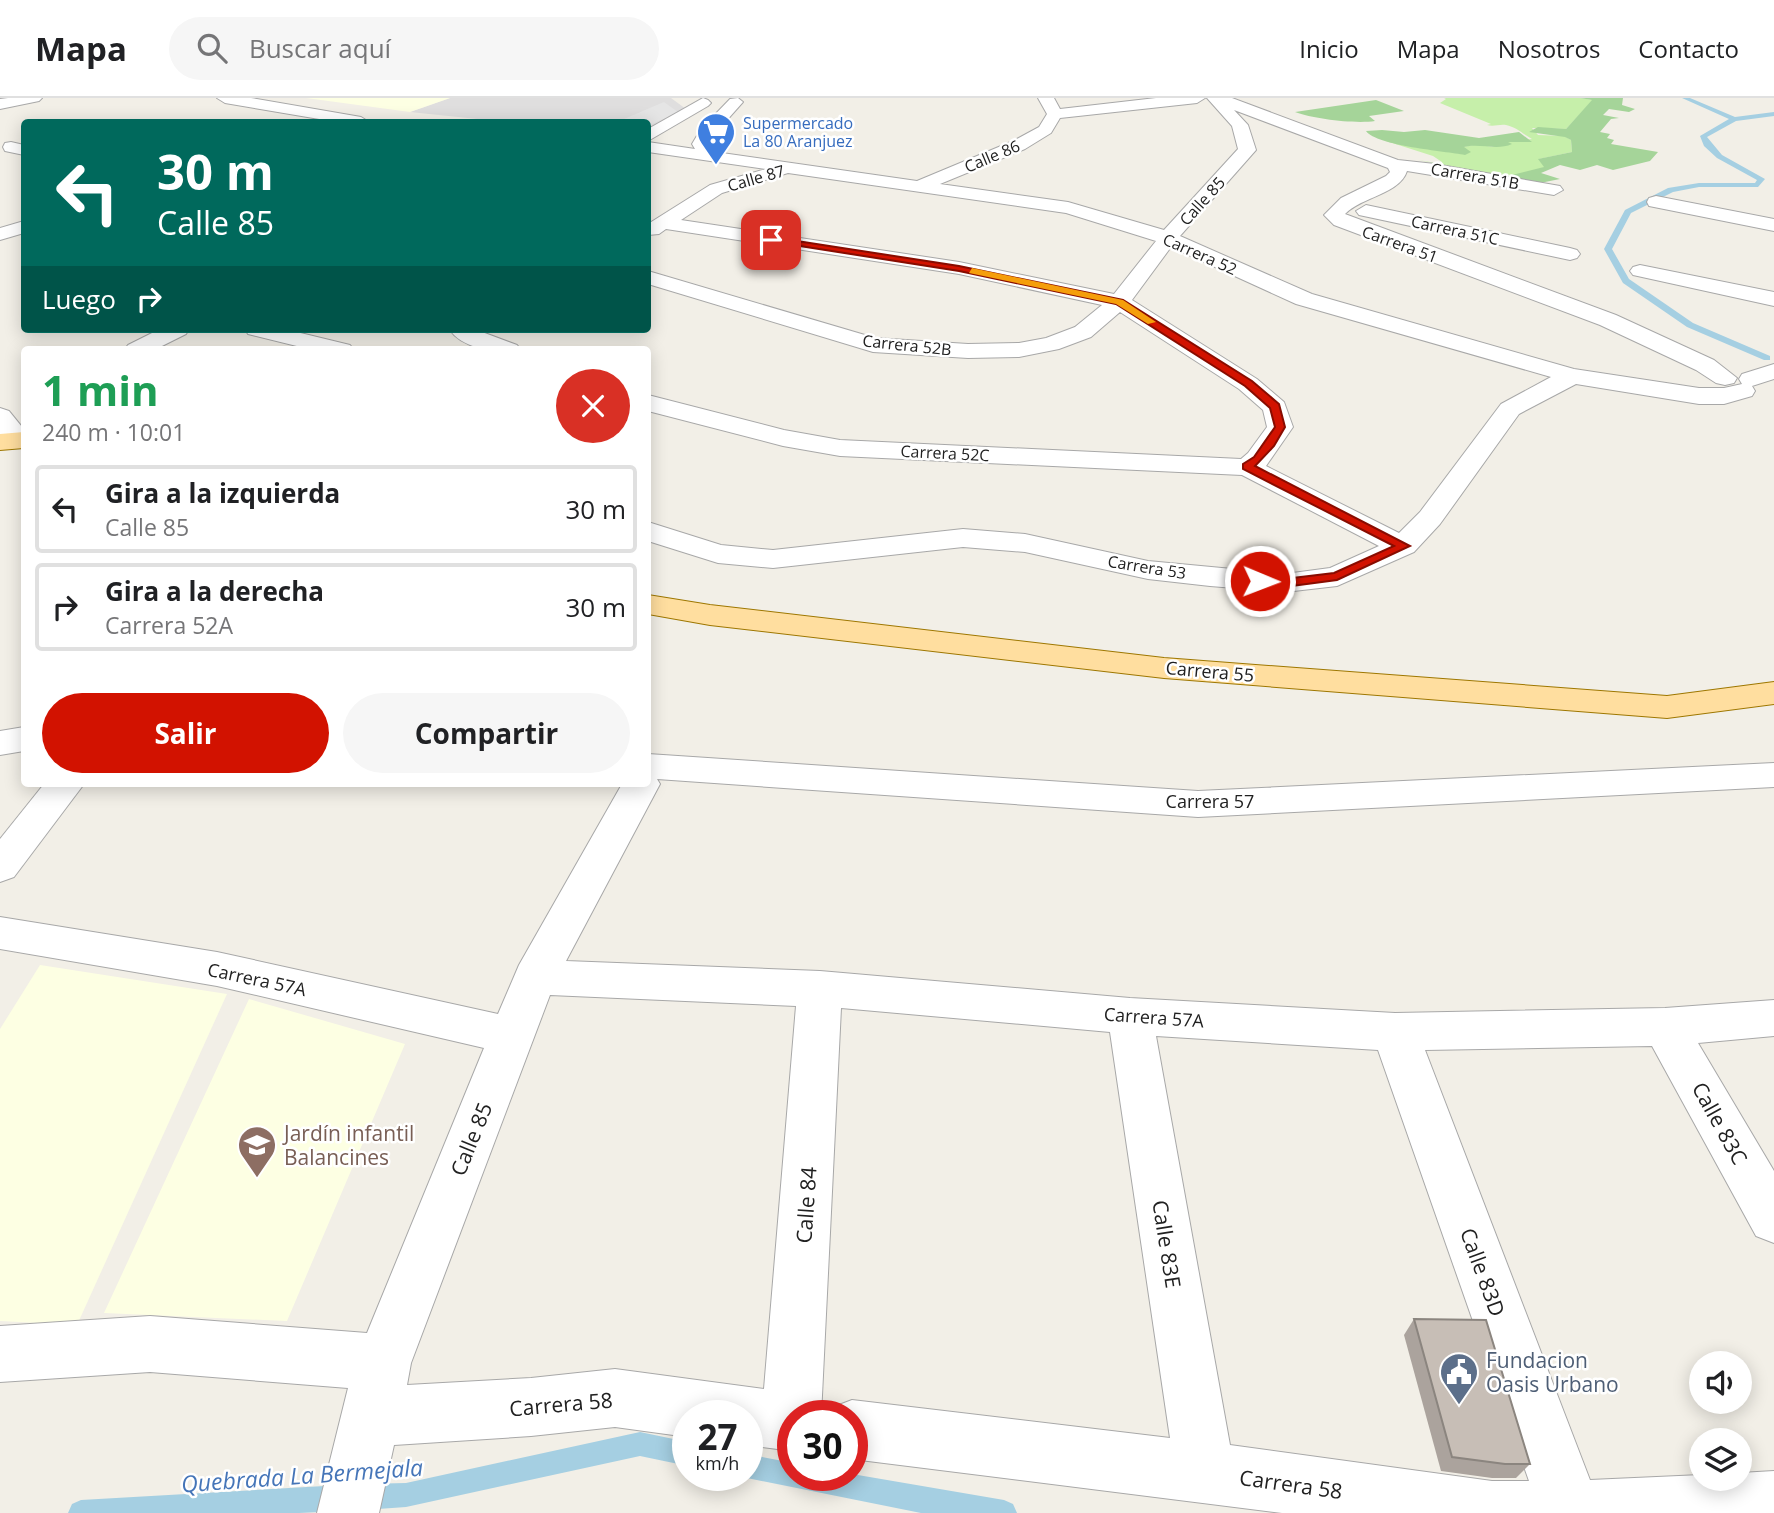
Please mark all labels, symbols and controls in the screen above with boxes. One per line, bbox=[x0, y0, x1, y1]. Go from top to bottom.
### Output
search box bbox=[169, 17, 659, 80]
text: Mapa bbox=[35, 26, 127, 71]
icon: search bbox=[193, 29, 231, 67]
text: Buscar aquí bbox=[249, 30, 391, 66]
text: Inicio bbox=[1299, 32, 1359, 65]
text: Mapa bbox=[1397, 32, 1460, 65]
text: Nosotros bbox=[1498, 32, 1600, 65]
text: Contacto bbox=[1638, 32, 1739, 65]
supermarket icon: Supermercado La 80 Aranjuez bbox=[695, 111, 737, 166]
place label: Supermercado La 80 Aranjuez bbox=[743, 112, 853, 152]
street label: Calle 86 bbox=[961, 134, 1023, 178]
text: 30 m bbox=[157, 138, 274, 204]
icon: left bbox=[42, 147, 133, 238]
street label: Carrera 51B bbox=[1429, 157, 1521, 195]
street label: Calle 87 bbox=[725, 159, 787, 197]
street label: Calle 85 bbox=[1174, 172, 1230, 230]
text: Calle 85 bbox=[157, 201, 274, 244]
pin bbox=[741, 210, 801, 270]
street label: Carrera 51C bbox=[1409, 210, 1501, 250]
street label: Carrera 51 bbox=[1359, 220, 1441, 268]
icon: arrive bbox=[752, 221, 790, 259]
street label: Carrera 52 bbox=[1159, 228, 1241, 280]
icon: right bbox=[130, 280, 168, 318]
text: Luego bbox=[42, 281, 116, 317]
street label: Carrera 52B bbox=[861, 329, 953, 361]
text: 1 min bbox=[42, 361, 159, 418]
button: close bbox=[556, 369, 630, 443]
text: 240 m · 10:01 bbox=[42, 416, 185, 448]
street label: Carrera 52C bbox=[900, 440, 990, 466]
text: Gira a la izquierda bbox=[105, 475, 340, 511]
icon: left bbox=[46, 490, 84, 528]
text: 30 m bbox=[565, 491, 626, 527]
text: Calle 85 bbox=[105, 511, 189, 543]
position arrow bbox=[1223, 544, 1297, 618]
street label: Carrera 53 bbox=[1106, 550, 1188, 584]
text: Gira a la derecha bbox=[105, 573, 324, 609]
icon: right bbox=[46, 588, 84, 626]
text: 30 m bbox=[565, 589, 626, 625]
text: Carrera 52A bbox=[105, 609, 233, 641]
street label: Carrera 55 bbox=[1165, 655, 1255, 687]
button: Salir bbox=[42, 693, 329, 773]
button: Compartir bbox=[343, 693, 630, 773]
street label: Carrera 57 bbox=[1166, 789, 1254, 813]
street label: Carrera 57A bbox=[206, 957, 309, 1001]
street label: Carrera 57A bbox=[1103, 1002, 1205, 1033]
street label: Calle 83C bbox=[1686, 1077, 1754, 1169]
street label: Calle 85 bbox=[444, 1098, 498, 1180]
place label: Jardín infantil Balancines bbox=[282, 1119, 414, 1171]
school or university icon: Jardín infantil Balancines bbox=[236, 1124, 278, 1179]
street label: Calle 84 bbox=[789, 1166, 823, 1244]
street label: Calle 83E bbox=[1146, 1198, 1188, 1290]
street label: Calle 83D bbox=[1454, 1224, 1512, 1320]
place label: Fundacion Oasis Urbano bbox=[1486, 1346, 1619, 1398]
public building icon: Fundacion Oasis Urbano bbox=[1438, 1351, 1480, 1406]
map controls bbox=[1689, 1351, 1752, 1491]
button: sound bbox=[1689, 1351, 1752, 1414]
street label: Carrera 58 bbox=[508, 1386, 614, 1422]
speed limit sign: 30 bbox=[777, 1400, 868, 1491]
text: 27 bbox=[697, 1413, 738, 1460]
button: layers bbox=[1689, 1428, 1752, 1491]
water label: Quebrada La Bermejala bbox=[180, 1451, 424, 1499]
text: km/h bbox=[696, 1451, 739, 1475]
street label: Carrera 58 bbox=[1238, 1463, 1344, 1505]

